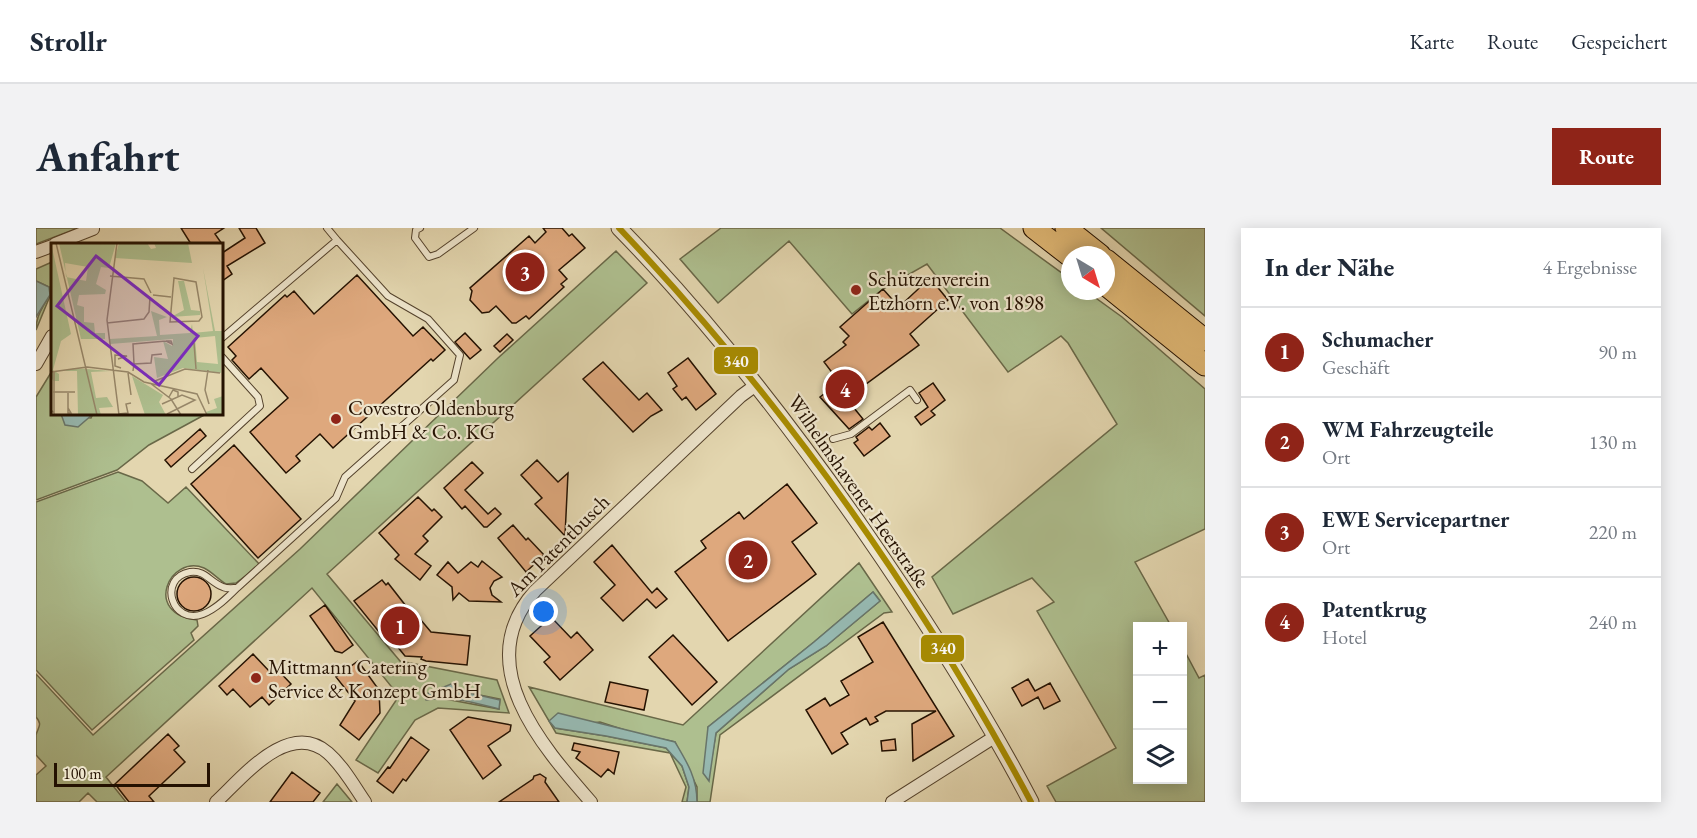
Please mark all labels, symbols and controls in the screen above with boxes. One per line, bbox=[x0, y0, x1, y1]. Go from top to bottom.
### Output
text: Strollr bbox=[30, 23, 107, 59]
text: Karte bbox=[1410, 28, 1454, 55]
text: Route bbox=[1487, 28, 1538, 55]
text: Gespeichert bbox=[1571, 28, 1667, 55]
button: Route bbox=[1552, 128, 1661, 185]
text: Anfahrt bbox=[36, 129, 179, 184]
inset map bbox=[51, 243, 224, 416]
north arrow bbox=[1061, 246, 1115, 300]
pin: 3 bbox=[506, 250, 544, 294]
text: In der Nähe bbox=[1265, 250, 1394, 284]
text: 4 Ergebnisse bbox=[1542, 254, 1637, 280]
place label: Schützenverein Etzhorn e.V. von 1898 bbox=[868, 265, 1044, 316]
marker: Schützenverein Etzhorn e.V. von 1898 bbox=[849, 283, 863, 297]
text: Schumacher bbox=[1322, 325, 1433, 354]
text: 1 bbox=[1279, 339, 1290, 365]
text: 90 m bbox=[1598, 339, 1637, 365]
line badge: 340 bbox=[713, 346, 759, 375]
text: 340 bbox=[723, 351, 749, 372]
text: Geschäft bbox=[1322, 354, 1390, 380]
pin: 4 bbox=[826, 366, 864, 412]
street label: Wilhelmshavener Heerstraße bbox=[782, 389, 936, 593]
place label: Covestro Oldenburg GmbH & Co. KG bbox=[348, 394, 515, 445]
marker: Covestro Oldenburg GmbH & Co. KG bbox=[329, 412, 343, 426]
text: WM Fahrzeugteile bbox=[1322, 415, 1493, 444]
text: 2 bbox=[1279, 429, 1290, 455]
text: 130 m bbox=[1589, 429, 1637, 455]
text: Ort bbox=[1322, 444, 1350, 470]
street label: Am Patentbusch bbox=[500, 488, 615, 603]
text: EWE Servicepartner bbox=[1322, 505, 1509, 534]
text: 3 bbox=[1279, 519, 1290, 545]
text: 220 m bbox=[1589, 519, 1637, 545]
text: Ort bbox=[1322, 534, 1350, 560]
pin: 2 bbox=[728, 538, 768, 582]
text: Patentkrug bbox=[1322, 595, 1426, 624]
your location bbox=[529, 597, 558, 626]
pin: 1 bbox=[380, 604, 420, 648]
text: 4 bbox=[1279, 609, 1290, 635]
text: 240 m bbox=[1589, 609, 1637, 635]
map controls bbox=[1133, 622, 1187, 784]
button: + bbox=[1133, 622, 1187, 676]
text: Hotel bbox=[1322, 624, 1367, 650]
line badge: 340 bbox=[920, 634, 965, 663]
text: 340 bbox=[930, 638, 956, 659]
place label: Mittmann Catering Service & Konzept GmbH bbox=[268, 653, 481, 704]
marker: Mittmann Catering Service & Konzept GmbH bbox=[249, 671, 263, 685]
button: − bbox=[1133, 676, 1187, 730]
button: layers bbox=[1133, 730, 1187, 784]
scale bar bbox=[54, 760, 210, 788]
text: 100 m bbox=[63, 763, 102, 784]

